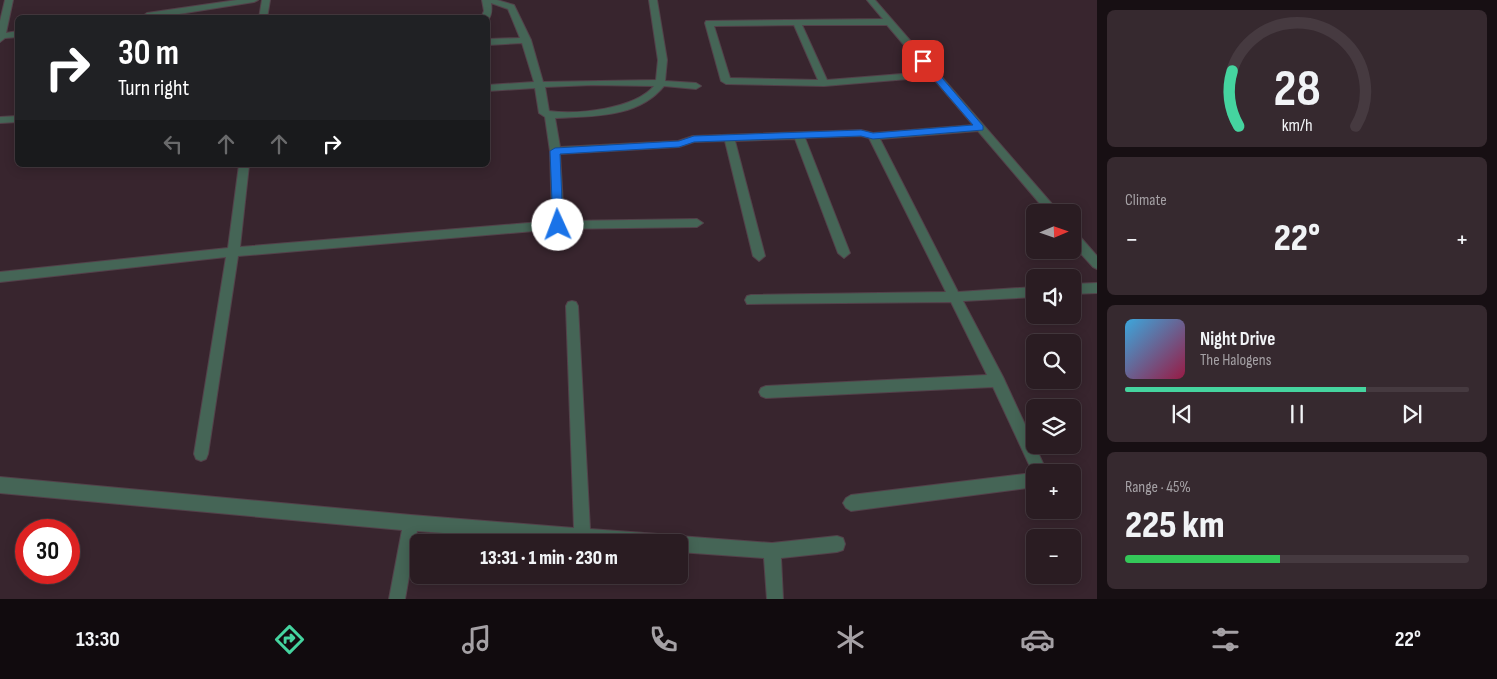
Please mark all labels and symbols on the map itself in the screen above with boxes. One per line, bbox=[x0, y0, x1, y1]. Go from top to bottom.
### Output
pin bbox=[902, 40, 944, 82]
position arrow bbox=[531, 198, 583, 250]
north arrow bbox=[1026, 204, 1081, 259]
speed limit sign: 30 bbox=[15, 519, 80, 584]

